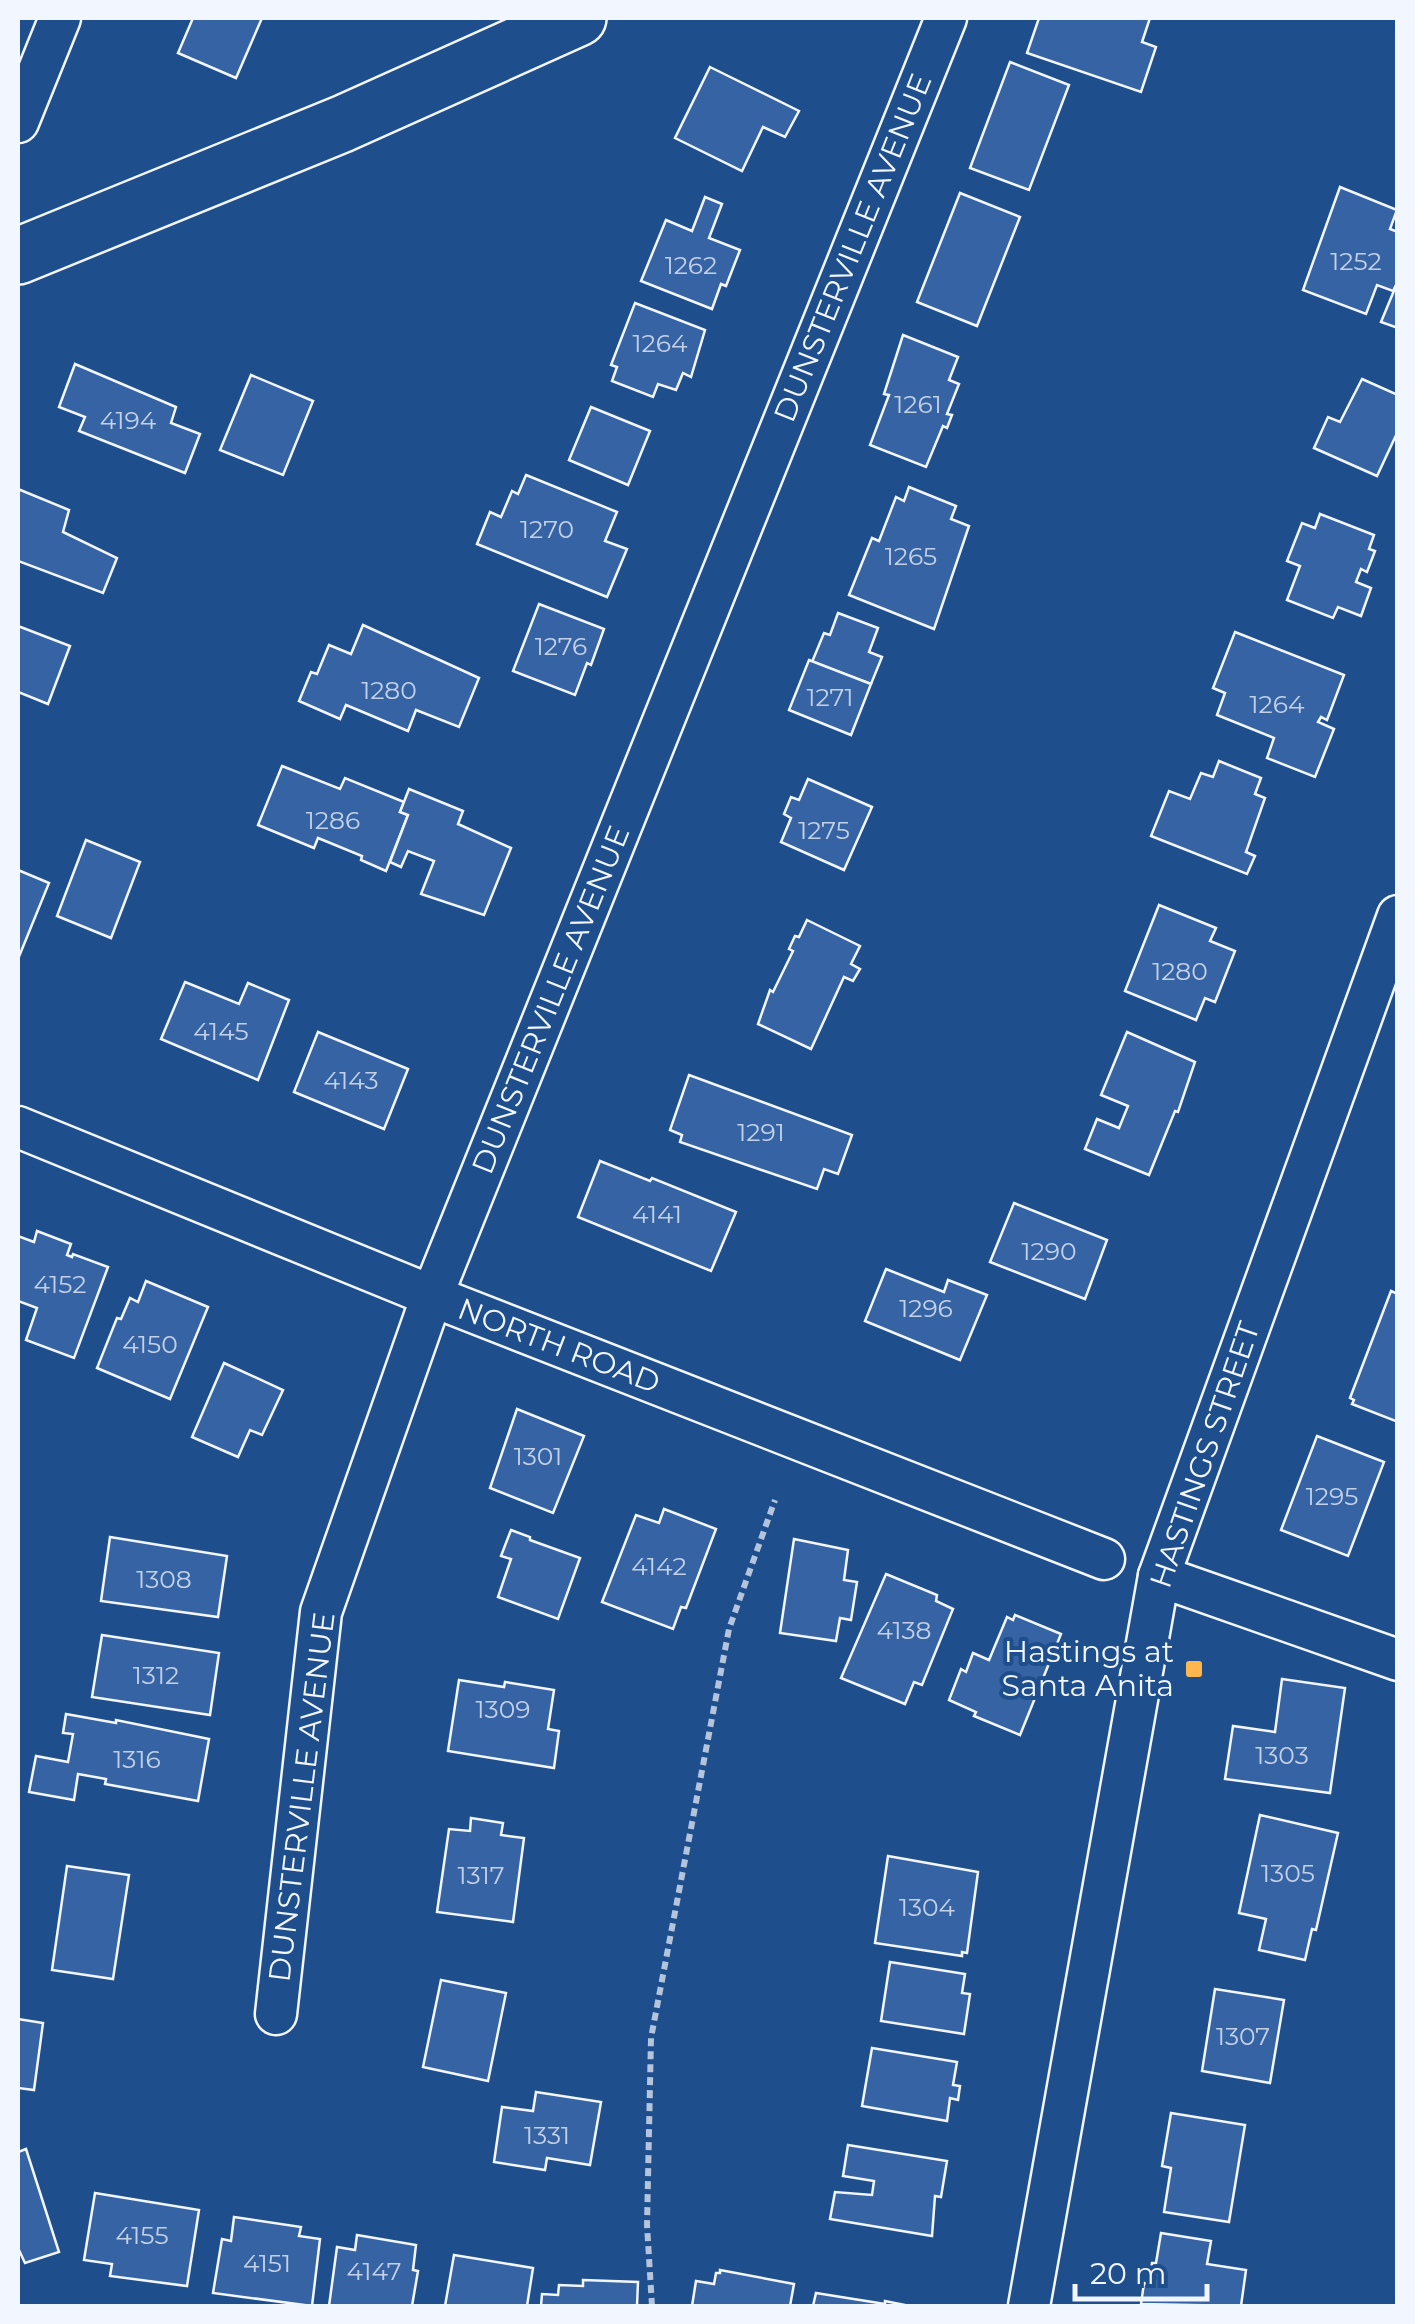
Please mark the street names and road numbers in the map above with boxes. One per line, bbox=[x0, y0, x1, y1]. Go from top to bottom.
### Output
street label: DUNSTERVILLE AVENUE bbox=[766, 68, 939, 427]
street label: DUNSTERVILLE AVENUE bbox=[464, 820, 637, 1179]
street label: NORTH ROAD bbox=[453, 1290, 665, 1401]
street label: HASTINGS STREET bbox=[1142, 1316, 1268, 1593]
street label: DUNSTERVILLE AVENUE bbox=[260, 1610, 343, 1984]

